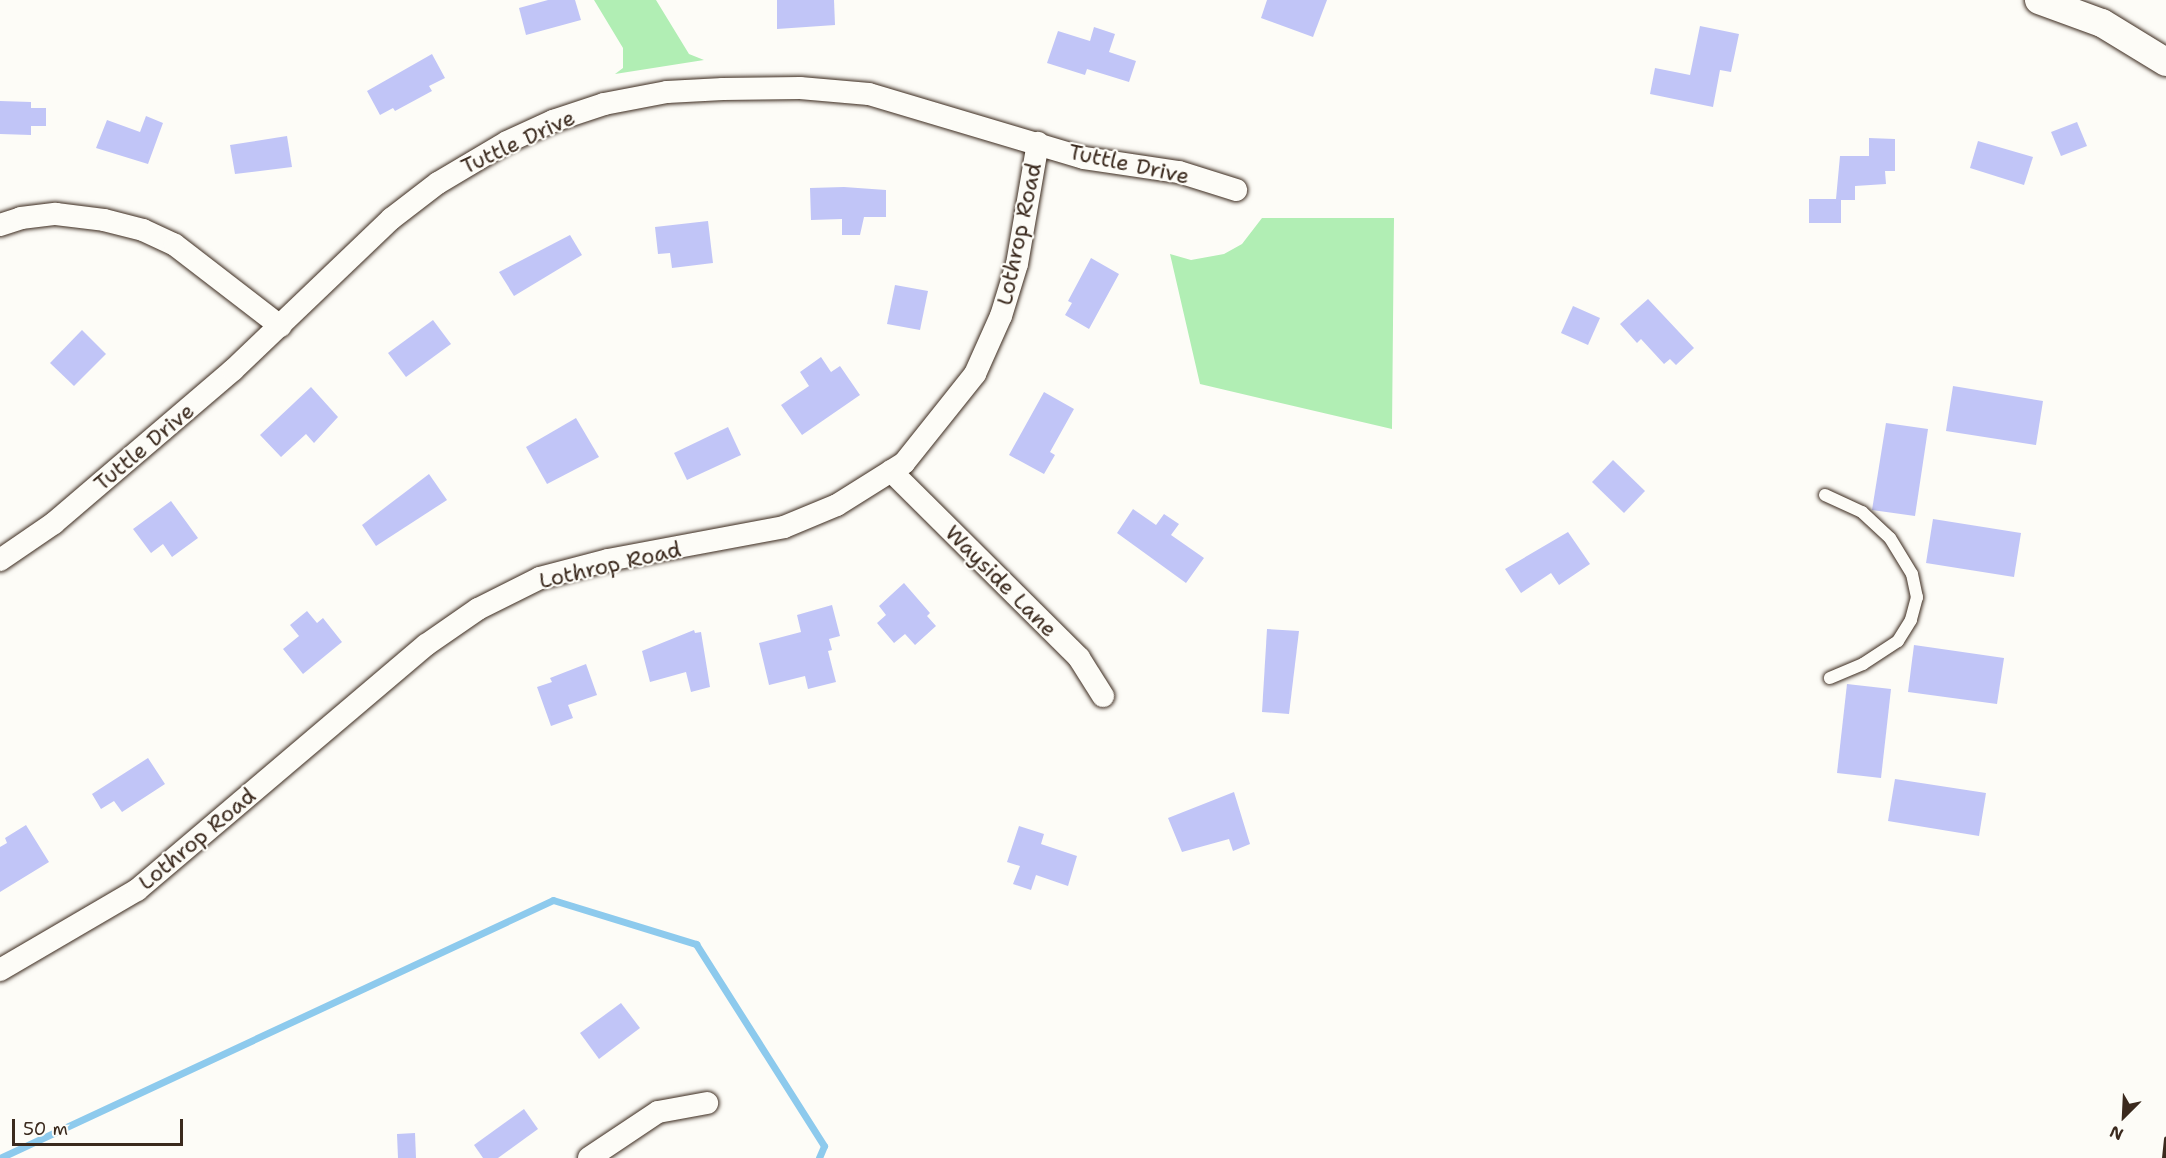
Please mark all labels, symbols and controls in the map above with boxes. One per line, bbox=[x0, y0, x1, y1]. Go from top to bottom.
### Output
street label: Tuttle Drive bbox=[457, 104, 579, 180]
street label: Tuttle Drive bbox=[1066, 138, 1192, 190]
street label: Lothrop Road bbox=[991, 160, 1047, 308]
street label: Tuttle Drive bbox=[89, 397, 199, 497]
street label: Wayside Lane bbox=[940, 520, 1062, 642]
street label: Lothrop Road bbox=[536, 536, 684, 594]
street label: Lothrop Road bbox=[133, 782, 261, 896]
north arrow bbox=[2094, 1086, 2154, 1146]
scale bar bbox=[15, 1107, 186, 1145]
text: 50 m bbox=[23, 1117, 68, 1141]
text: N bbox=[2106, 1121, 2127, 1145]

